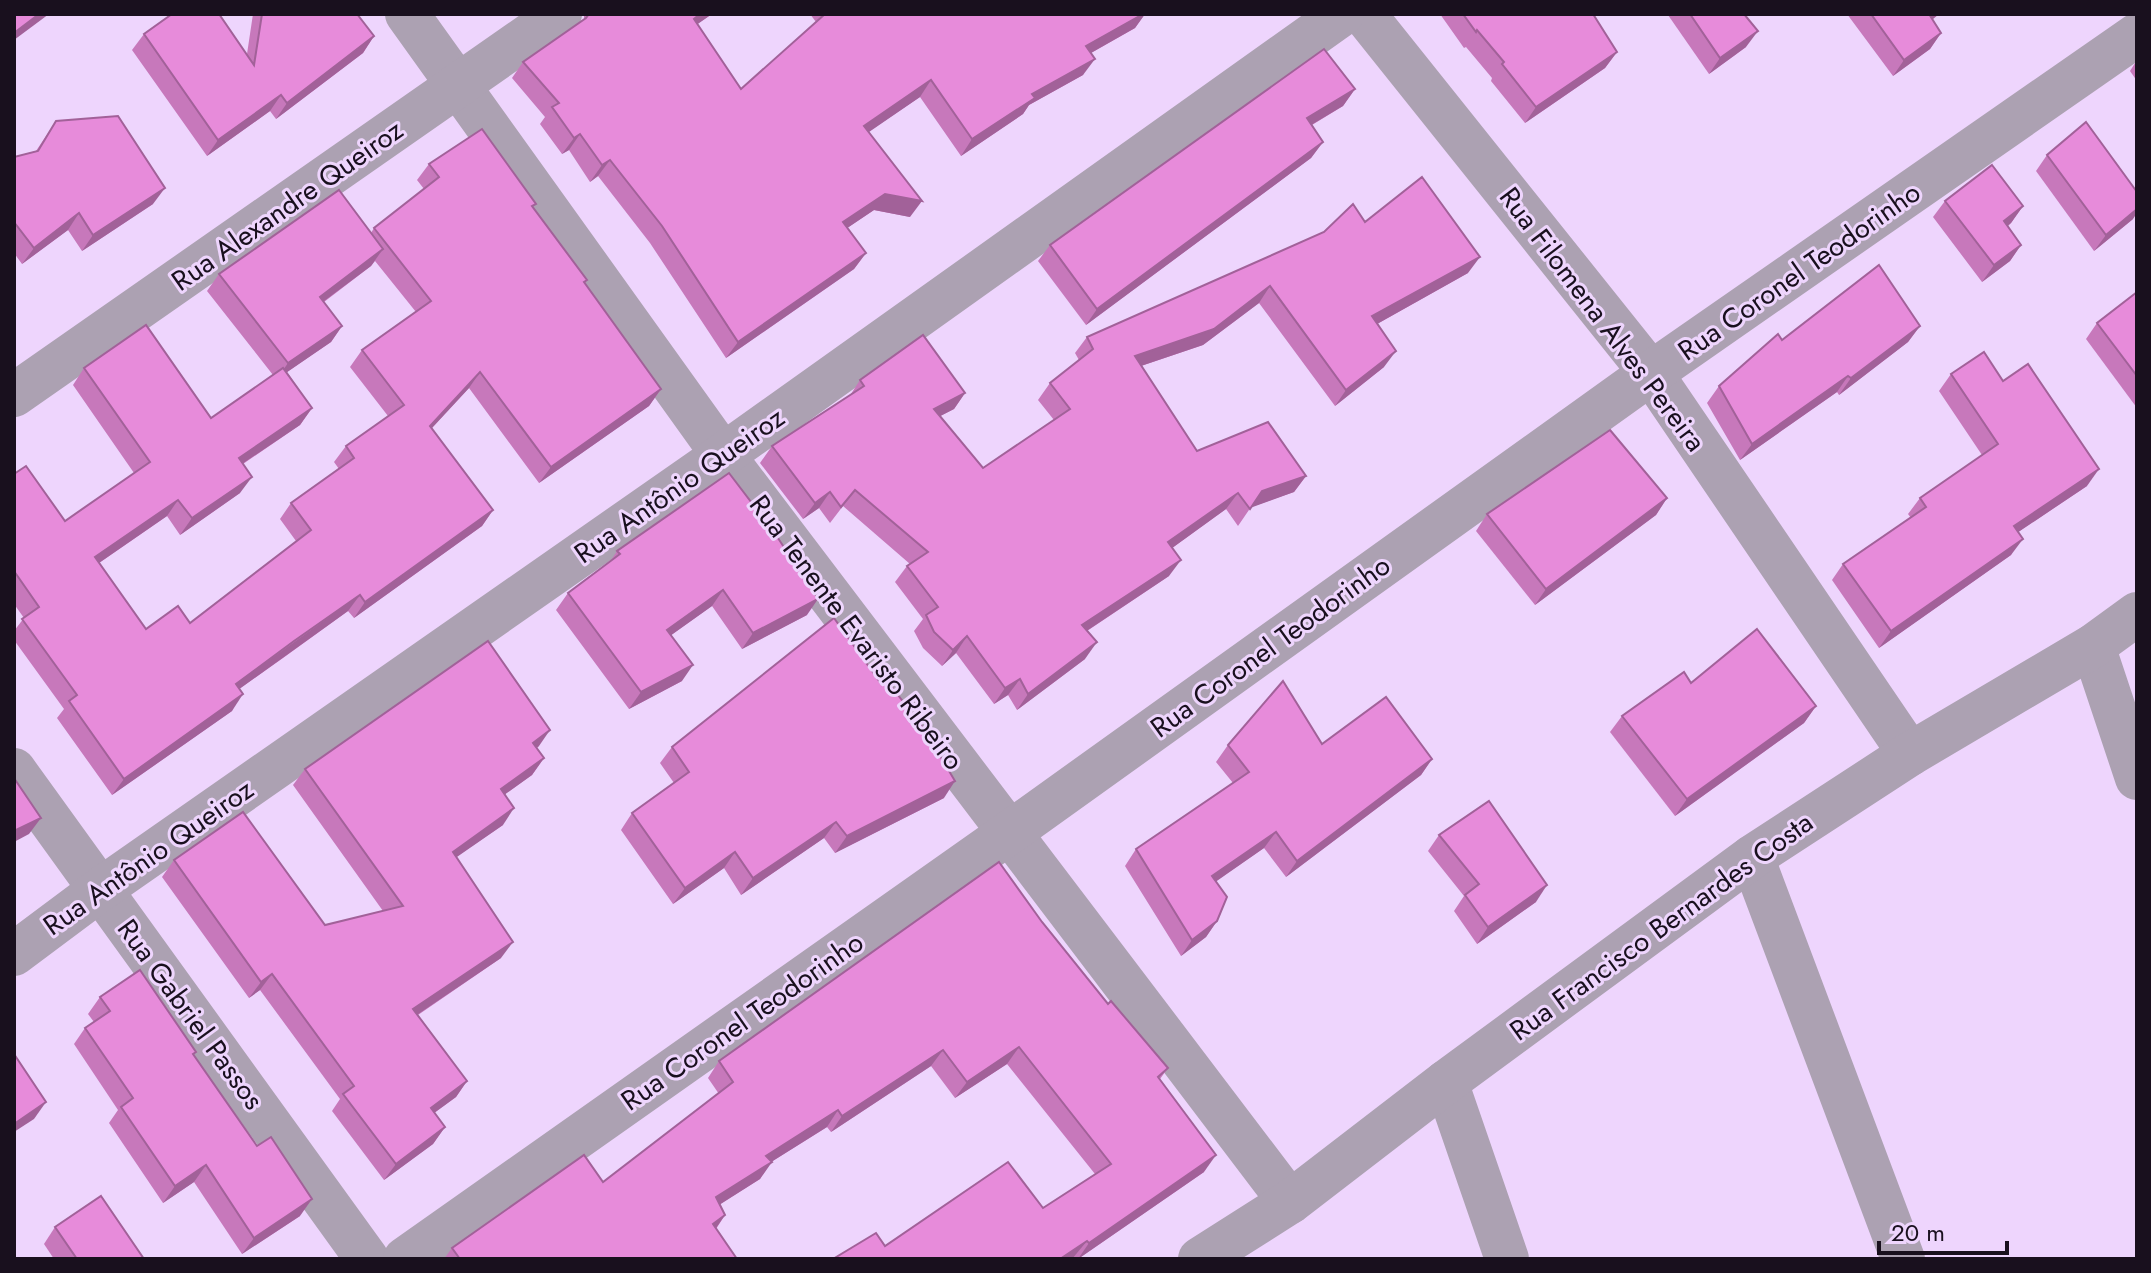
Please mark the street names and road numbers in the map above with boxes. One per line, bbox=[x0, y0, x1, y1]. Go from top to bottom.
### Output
street label: Rua Alexandre Queiroz bbox=[163, 110, 412, 301]
street label: Rua Coronel Teodorinho bbox=[1670, 172, 1929, 371]
street label: Rua Filomena Alves Pereira bbox=[1489, 178, 1716, 460]
street label: Rua Antônio Queiroz bbox=[566, 397, 793, 573]
street label: Rua Tenente Evaristo Ribeiro bbox=[739, 486, 974, 778]
street label: Rua Coronel Teodorinho bbox=[1142, 545, 1399, 748]
street label: Rua Antônio Queiroz bbox=[35, 769, 262, 945]
street label: Rua Francisco Bernardes Costa bbox=[1501, 802, 1821, 1051]
street label: Rua Gabriel Passos bbox=[107, 911, 274, 1118]
street label: Rua Coronel Teodorinho bbox=[613, 922, 872, 1121]

